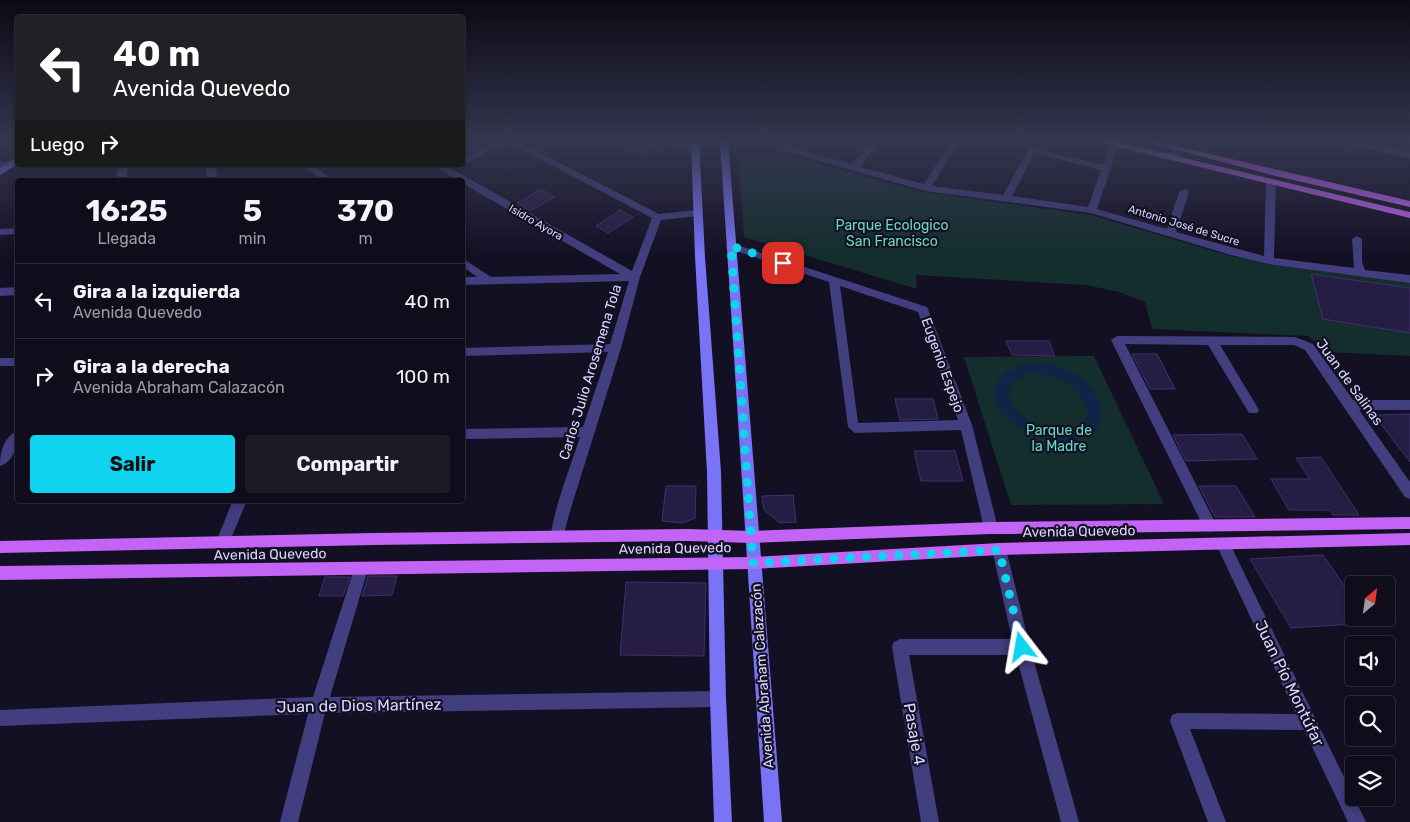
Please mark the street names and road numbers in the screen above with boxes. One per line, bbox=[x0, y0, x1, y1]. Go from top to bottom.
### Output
street label: Isidro Ayora bbox=[507, 202, 565, 243]
street label: Antonio José de Sucre bbox=[1127, 202, 1241, 249]
street label: Carlos Julio Arosemena Tola bbox=[556, 282, 625, 462]
street label: Eugenio Espejo bbox=[917, 315, 968, 415]
street label: Juan de Salinas bbox=[1312, 336, 1387, 429]
street label: Avenida Quevedo bbox=[1022, 522, 1136, 541]
street label: Avenida Quevedo bbox=[618, 539, 732, 558]
street label: Avenida Quevedo bbox=[213, 545, 327, 564]
street label: Avenida Abraham Calazacón bbox=[748, 583, 777, 769]
street label: Juan Pío Montúfar bbox=[1251, 617, 1328, 749]
street label: Juan de Dios Martínez bbox=[276, 695, 442, 716]
street label: Pasaje 4 bbox=[900, 701, 929, 767]

